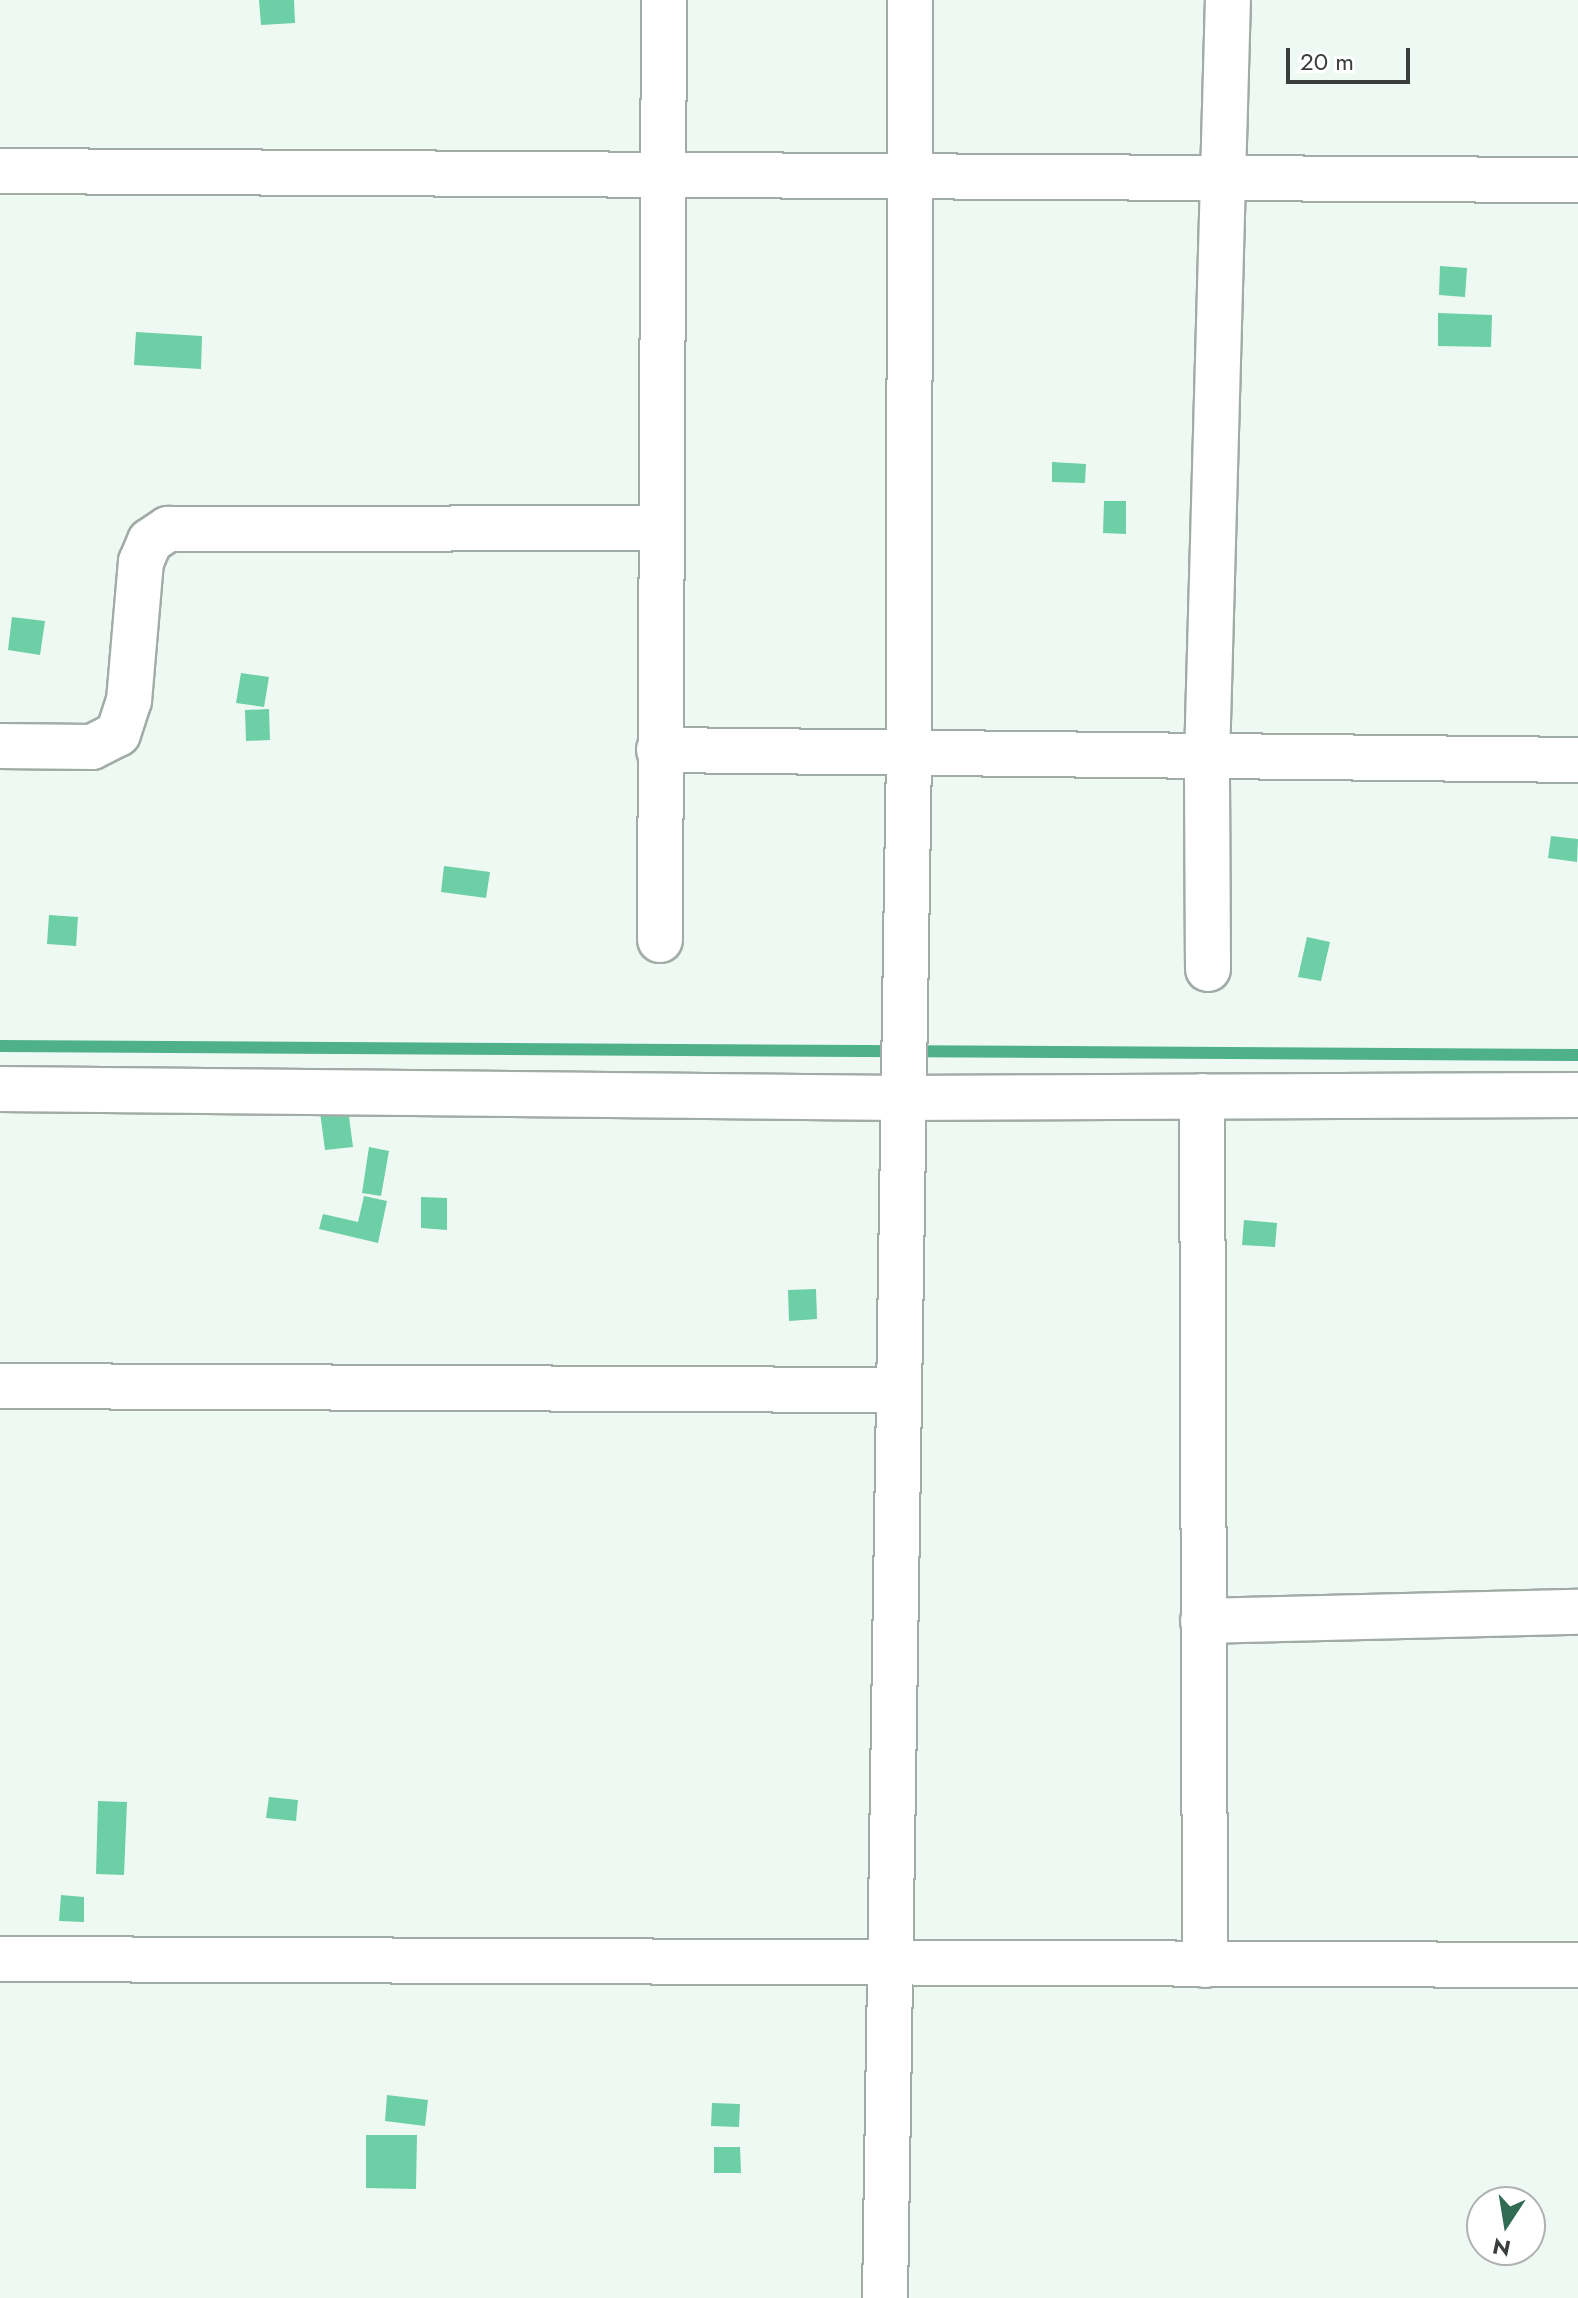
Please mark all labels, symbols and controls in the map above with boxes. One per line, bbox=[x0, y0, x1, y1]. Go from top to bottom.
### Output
scale bar bbox=[1290, 32, 1414, 82]
text: 20 m bbox=[1300, 44, 1354, 79]
north arrow bbox=[1466, 2186, 1546, 2266]
text: N bbox=[1490, 2230, 1513, 2265]

